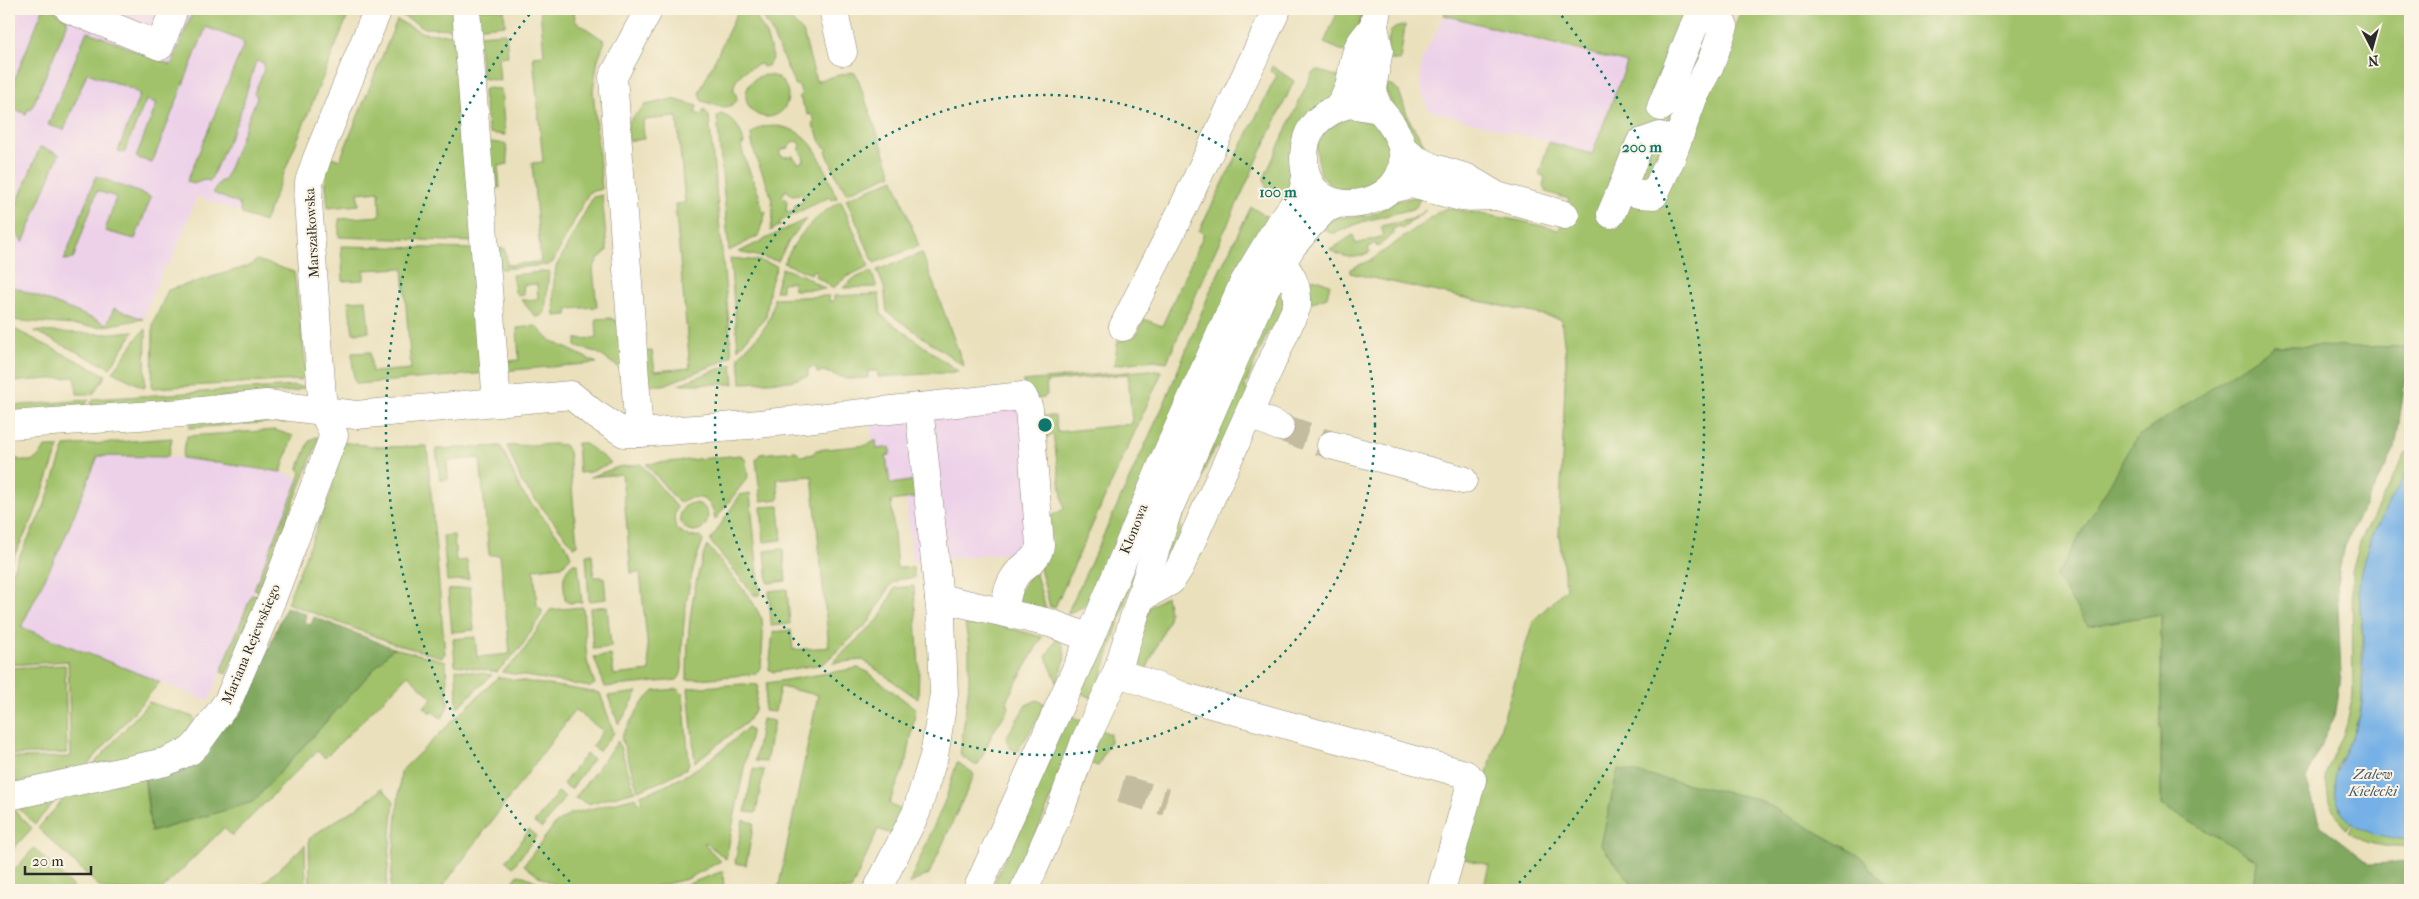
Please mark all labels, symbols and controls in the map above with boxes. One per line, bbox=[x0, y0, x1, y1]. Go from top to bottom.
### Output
north arrow bbox=[2346, 22, 2396, 72]
text: N bbox=[2367, 51, 2379, 69]
text: 200 m bbox=[1622, 138, 1662, 156]
text: 100 m bbox=[1259, 183, 1297, 201]
street label: Marszałkowska bbox=[301, 187, 323, 278]
centre of rings bbox=[1036, 416, 1054, 434]
street label: Klonowa bbox=[1116, 501, 1152, 557]
street label: Mariana Rejewskiego bbox=[218, 581, 284, 707]
water label: Zalew Kielecki bbox=[2348, 765, 2399, 800]
scale bar bbox=[25, 844, 91, 876]
text: 20 m bbox=[32, 852, 64, 870]

